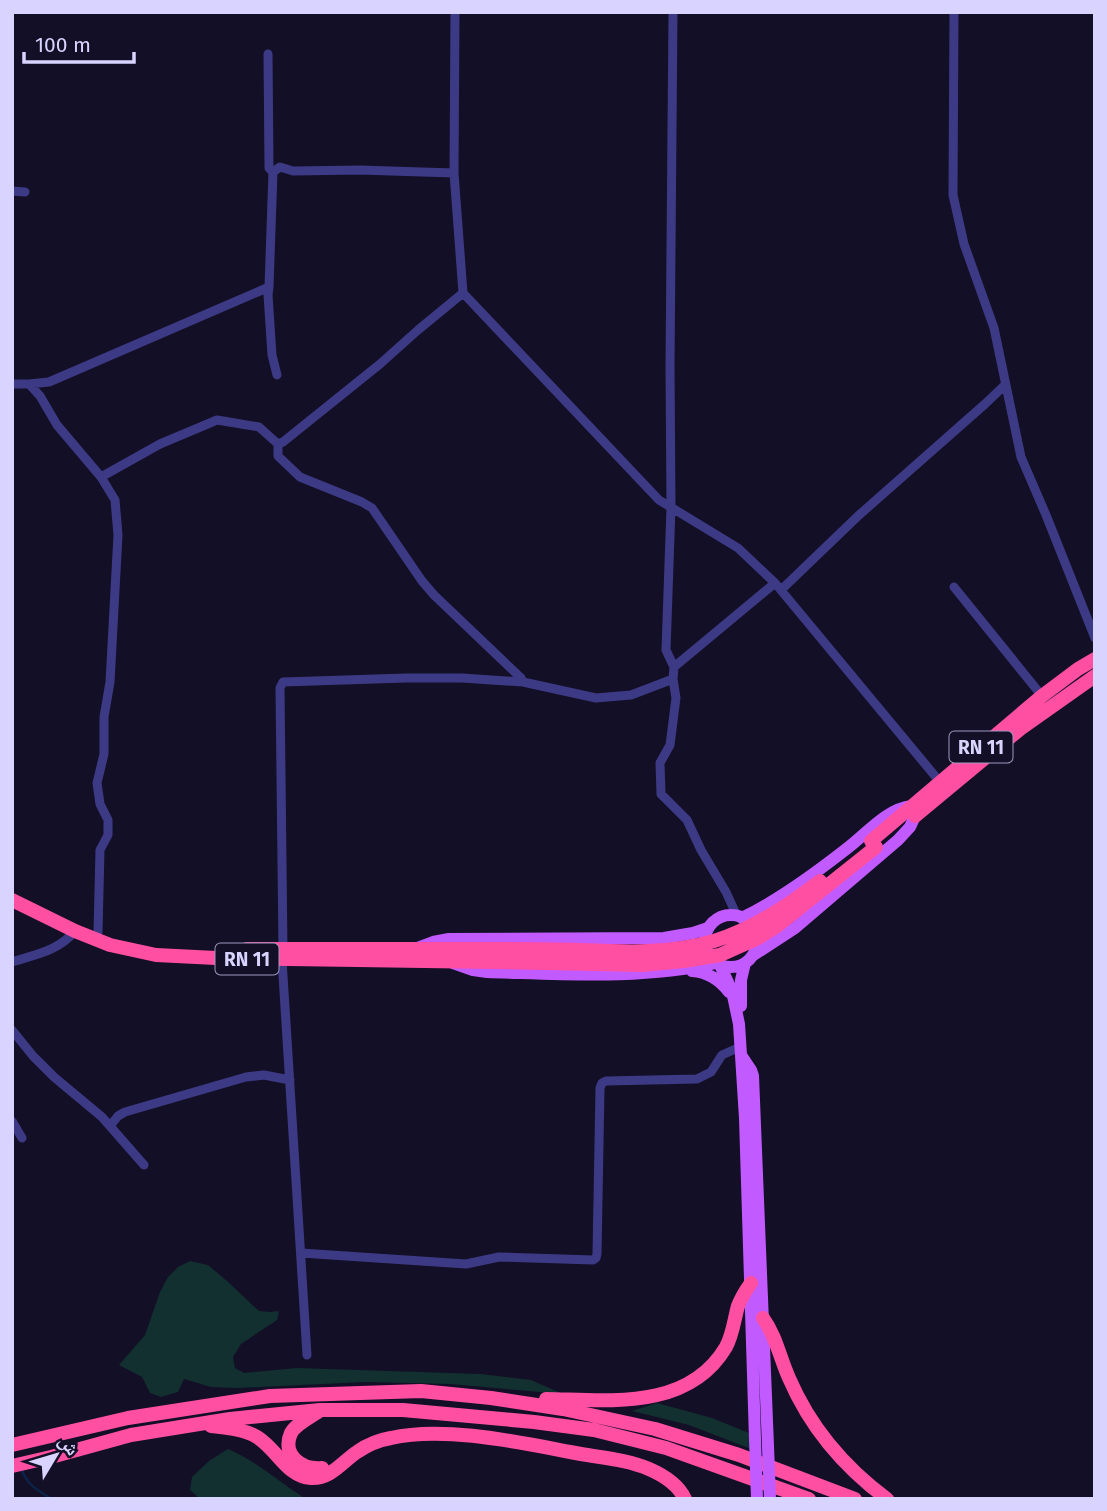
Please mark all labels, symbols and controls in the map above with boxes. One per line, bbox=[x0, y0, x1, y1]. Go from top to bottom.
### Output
scale bar bbox=[24, 21, 135, 65]
text: 100 m bbox=[35, 32, 91, 58]
road number: RN 11 bbox=[950, 732, 1012, 762]
road number: RN 11 bbox=[216, 944, 278, 974]
north arrow bbox=[21, 1420, 91, 1490]
text: ش bbox=[54, 1430, 84, 1460]

